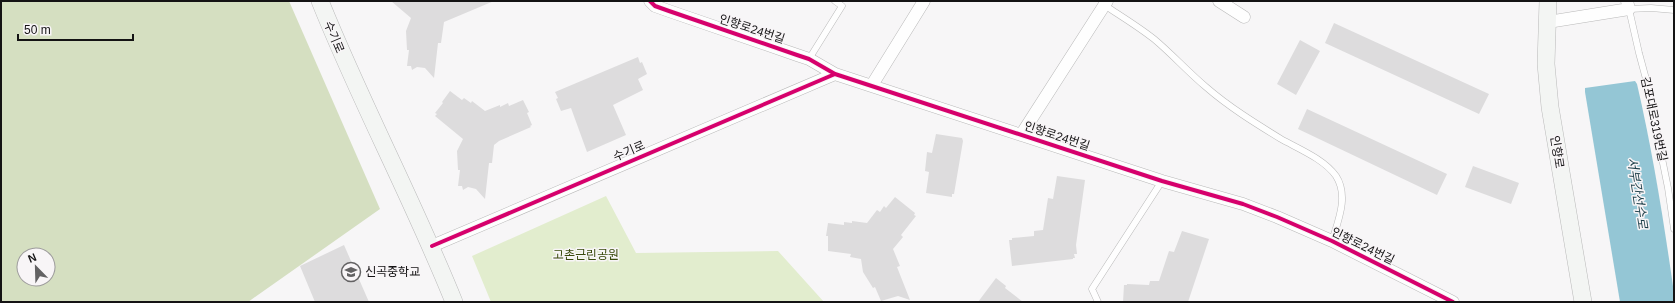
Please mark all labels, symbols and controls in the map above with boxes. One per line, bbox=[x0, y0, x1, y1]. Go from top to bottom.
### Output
street label: 인향로24번길 bbox=[717, 12, 787, 46]
scale bar bbox=[18, 16, 133, 42]
street label: 수기로 bbox=[321, 19, 347, 55]
text: 50 m bbox=[24, 23, 51, 37]
street label: 김포대로319번길 bbox=[1638, 75, 1670, 163]
street label: 인향로24번길 bbox=[1022, 119, 1092, 153]
street label: 인향로 bbox=[1547, 135, 1567, 169]
street label: 수기로 bbox=[611, 138, 647, 164]
water label: 서부간선수로 bbox=[1624, 156, 1651, 231]
street label: 인향로24번길 bbox=[1329, 225, 1397, 267]
north arrow bbox=[16, 247, 56, 287]
park label: 고촌근린공원 bbox=[553, 248, 619, 262]
text: N bbox=[26, 251, 38, 265]
school or university icon: 신곡중학교 bbox=[340, 261, 362, 283]
place label: 신곡중학교 bbox=[365, 265, 420, 279]

